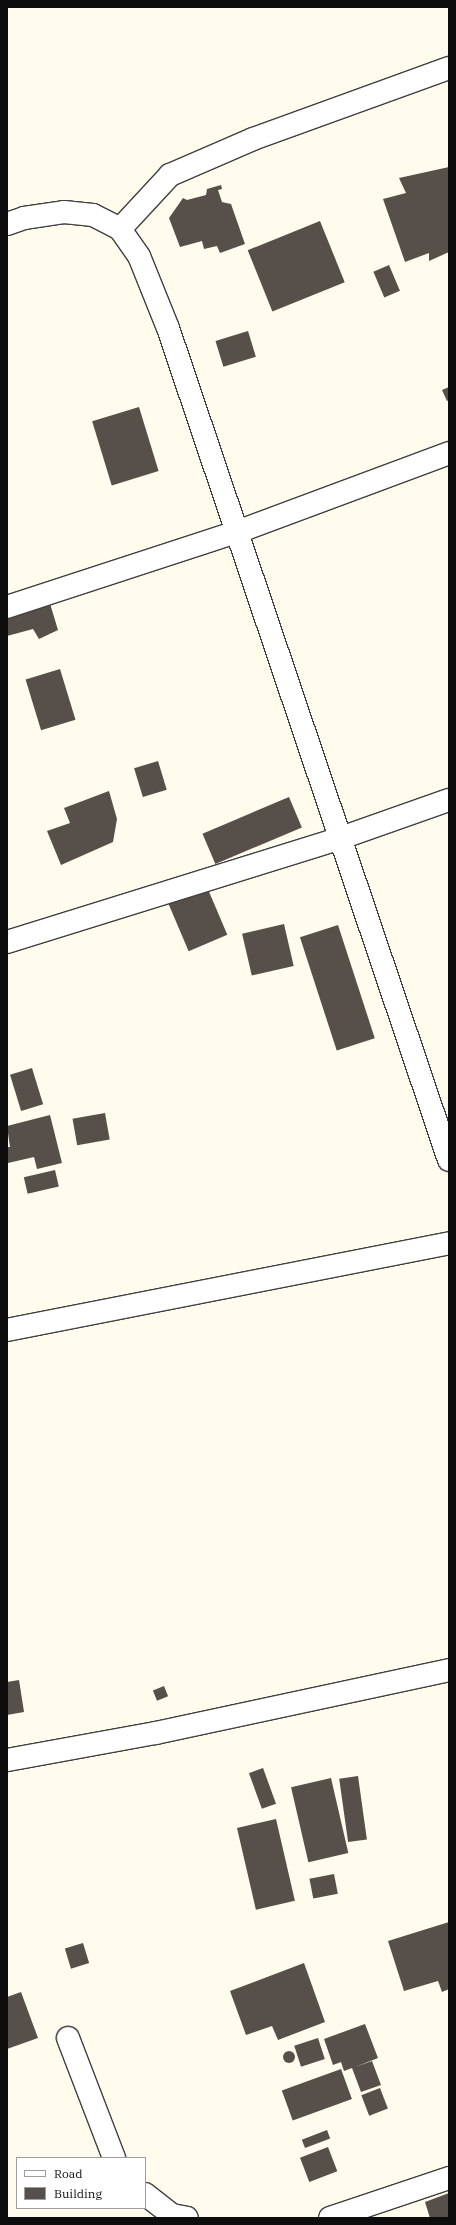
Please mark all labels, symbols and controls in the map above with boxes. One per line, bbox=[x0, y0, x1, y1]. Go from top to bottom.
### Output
legend bbox=[16, 2157, 146, 2209]
text: Road bbox=[54, 2166, 83, 2181]
text: Building bbox=[54, 2186, 102, 2201]

